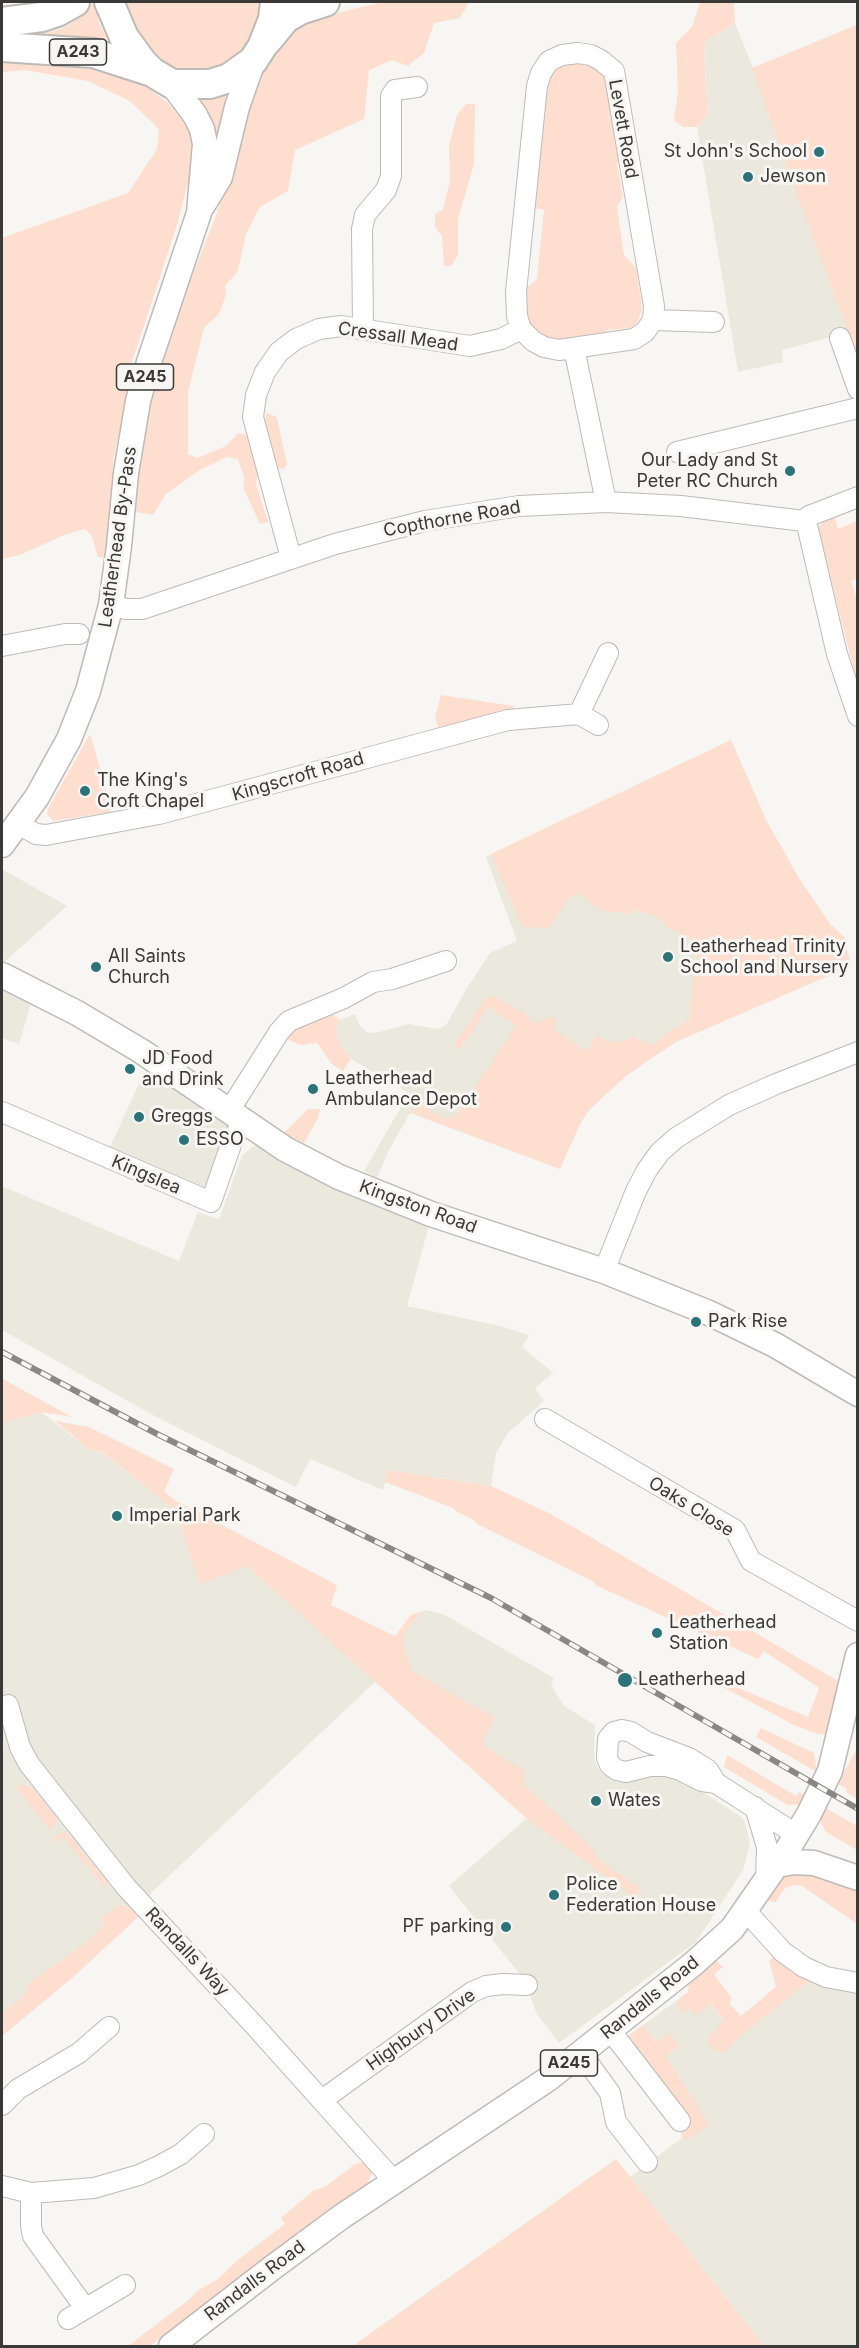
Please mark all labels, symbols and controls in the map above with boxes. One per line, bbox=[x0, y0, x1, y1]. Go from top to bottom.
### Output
road number: A243 bbox=[50, 39, 106, 65]
street label: Levett Road bbox=[604, 78, 642, 180]
place label: St John's School bbox=[664, 141, 807, 163]
marker: St John's School bbox=[812, 145, 826, 159]
place label: Jewson bbox=[760, 166, 826, 188]
marker: Jewson bbox=[741, 170, 755, 184]
street label: Cressall Mead bbox=[337, 318, 459, 356]
road number: A245 bbox=[116, 364, 174, 390]
street label: Leatherhead By-Pass bbox=[95, 445, 141, 629]
place label: Our Lady and St Peter RC Church bbox=[636, 450, 778, 492]
marker: Our Lady and St Peter RC Church bbox=[783, 464, 797, 478]
street label: Copthorne Road bbox=[382, 496, 522, 542]
street label: Kingscroft Road bbox=[230, 748, 366, 806]
place label: The King's Croft Chapel bbox=[97, 770, 204, 812]
marker: The King's Croft Chapel bbox=[78, 784, 92, 798]
place label: Leatherhead Trinity School and Nursery bbox=[680, 936, 848, 978]
place label: All Saints Church bbox=[108, 946, 186, 988]
marker: Leatherhead Trinity School and Nursery bbox=[661, 950, 675, 964]
marker: All Saints Church bbox=[89, 960, 103, 974]
place label: JD Food and Drink bbox=[142, 1048, 224, 1090]
marker: JD Food and Drink bbox=[123, 1062, 137, 1076]
place label: Leatherhead Ambulance Depot bbox=[325, 1068, 477, 1110]
marker: Leatherhead Ambulance Depot bbox=[306, 1082, 320, 1096]
place label: Greggs bbox=[151, 1106, 213, 1128]
marker: Greggs bbox=[132, 1110, 146, 1124]
place label: ESSO bbox=[196, 1129, 244, 1151]
marker: ESSO bbox=[177, 1133, 191, 1147]
street label: Kingslea bbox=[108, 1151, 184, 1199]
street label: Kingston Road bbox=[356, 1176, 480, 1238]
place label: Park Rise bbox=[708, 1311, 788, 1333]
marker: Park Rise bbox=[689, 1315, 703, 1329]
street label: Oaks Close bbox=[644, 1472, 738, 1542]
place label: Imperial Park bbox=[129, 1505, 241, 1527]
marker: Imperial Park bbox=[110, 1509, 124, 1523]
place label: Leatherhead Station bbox=[669, 1612, 776, 1654]
marker: Leatherhead Station bbox=[650, 1626, 664, 1640]
place label: Leatherhead bbox=[638, 1669, 745, 1691]
marker: Leatherhead bbox=[616, 1671, 634, 1689]
place label: Wates bbox=[608, 1790, 661, 1812]
marker: Wates bbox=[589, 1794, 603, 1808]
place label: Police Federation House bbox=[566, 1874, 716, 1916]
marker: Police Federation House bbox=[547, 1888, 561, 1902]
street label: Randalls Way bbox=[140, 1903, 234, 2001]
place label: PF parking bbox=[403, 1916, 494, 1938]
marker: PF parking bbox=[499, 1920, 513, 1934]
street label: Randalls Road bbox=[597, 1952, 703, 2044]
street label: Highbury Drive bbox=[362, 1984, 480, 2076]
road number: A245 bbox=[540, 2050, 598, 2076]
street label: Randalls Road bbox=[201, 2236, 309, 2326]

